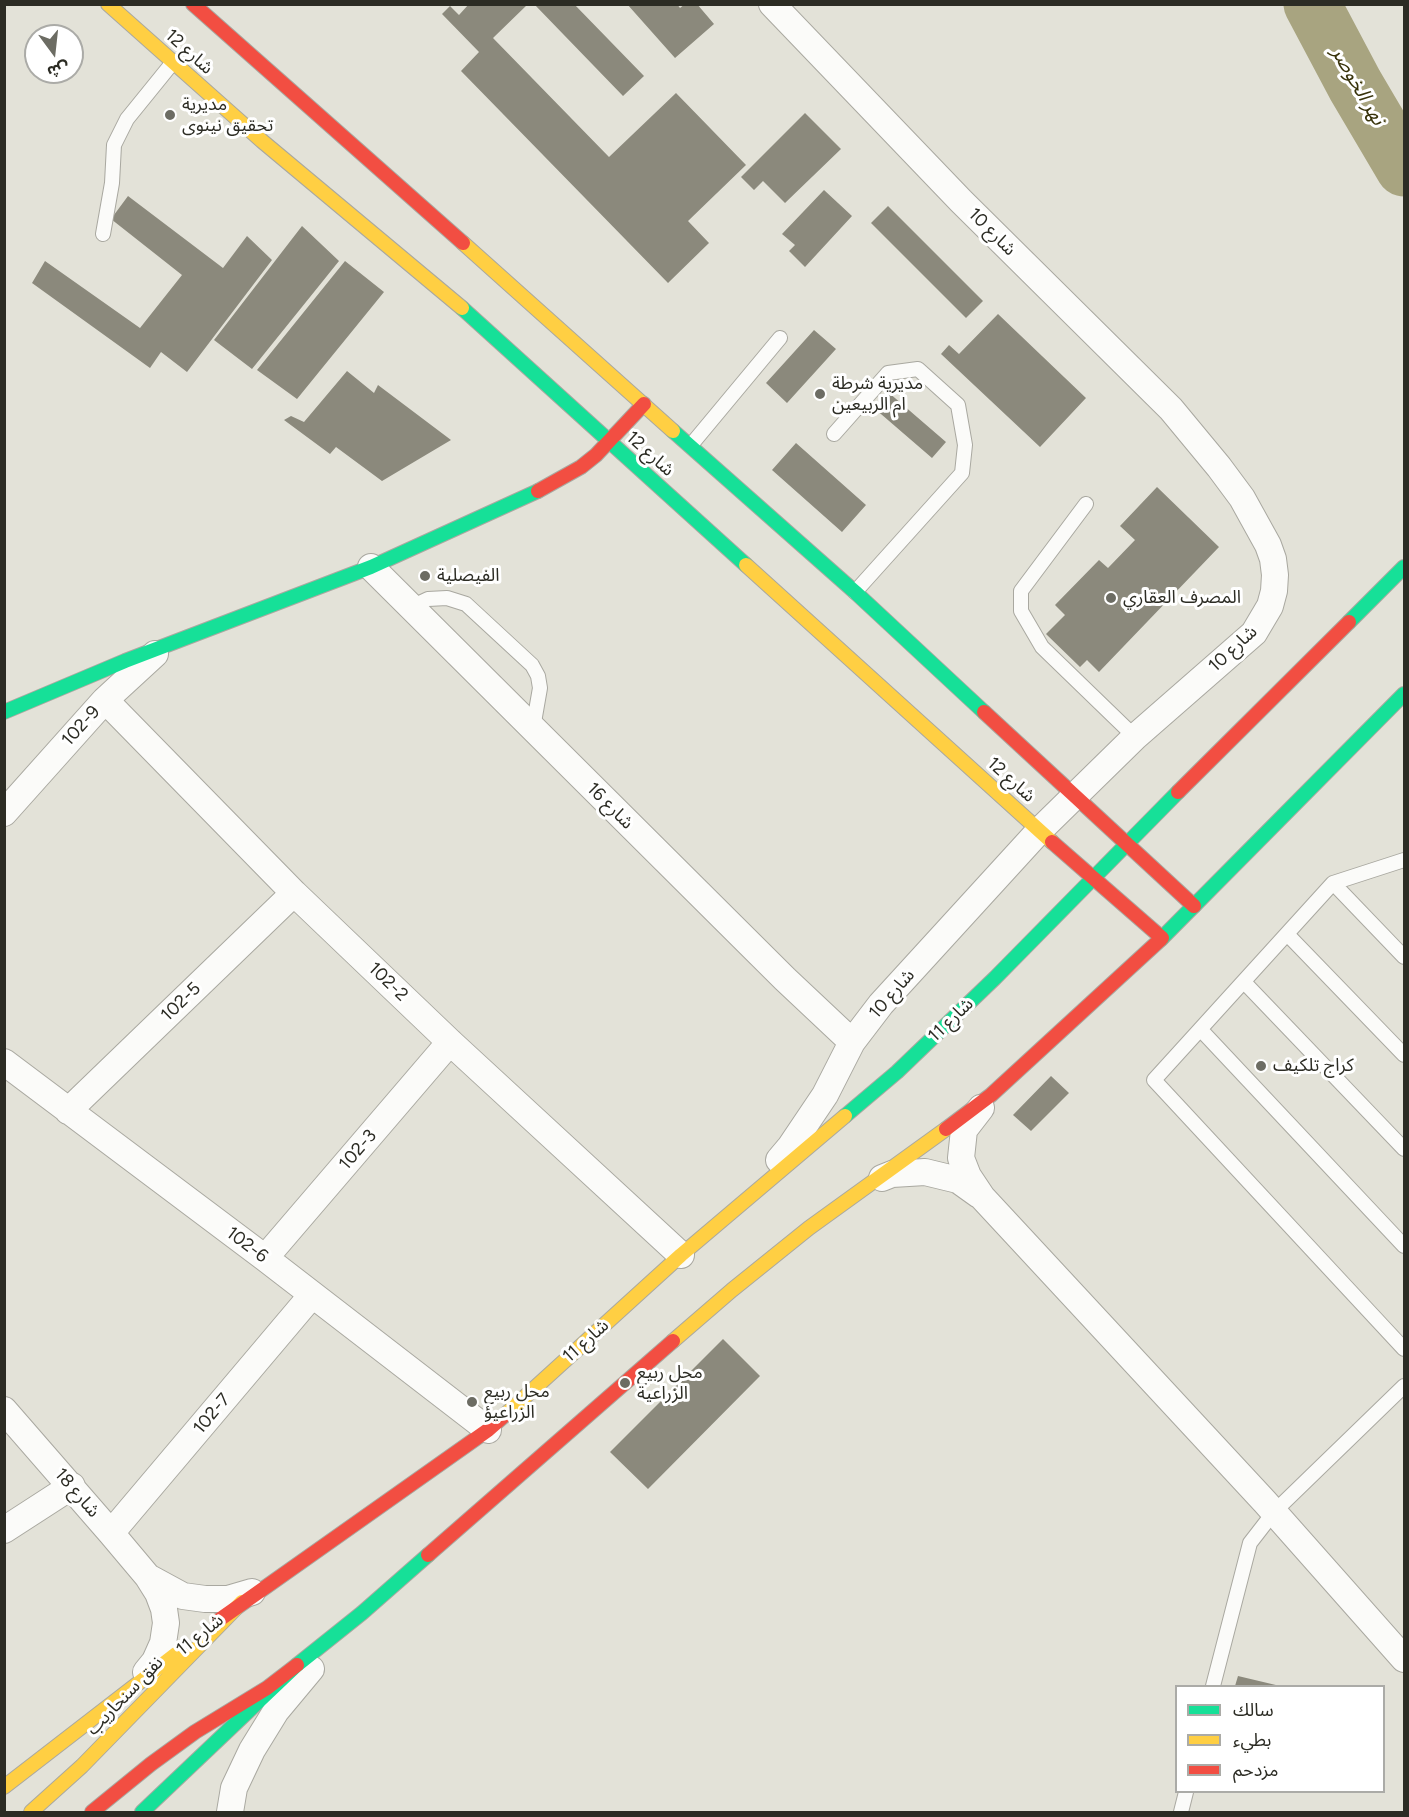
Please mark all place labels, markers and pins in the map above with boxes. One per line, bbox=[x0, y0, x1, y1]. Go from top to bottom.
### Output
place label: مديرية تحقيق نينوى bbox=[182, 94, 273, 136]
marker: مديرية تحقيق نينوى bbox=[163, 108, 177, 122]
place label: مديرية شرطة ام الربيعين bbox=[832, 373, 923, 416]
marker: مديرية شرطة ام الربيعين bbox=[813, 387, 827, 401]
place label: الفيصلية bbox=[437, 565, 500, 587]
marker: الفيصلية bbox=[418, 569, 432, 583]
place label: المصرف العقاري bbox=[1123, 587, 1241, 609]
marker: المصرف العقاري bbox=[1104, 591, 1118, 605]
place label: كراج تلكيف bbox=[1273, 1055, 1354, 1077]
marker: كراج تلكيف bbox=[1254, 1059, 1268, 1073]
place label: محل ربيع الزراعية bbox=[637, 1362, 703, 1404]
marker: محل ربيع الزراعية bbox=[618, 1376, 632, 1390]
place label: محل ربيع الزراعيؤ bbox=[484, 1381, 550, 1424]
marker: محل ربيع الزراعيؤ bbox=[465, 1395, 479, 1409]

